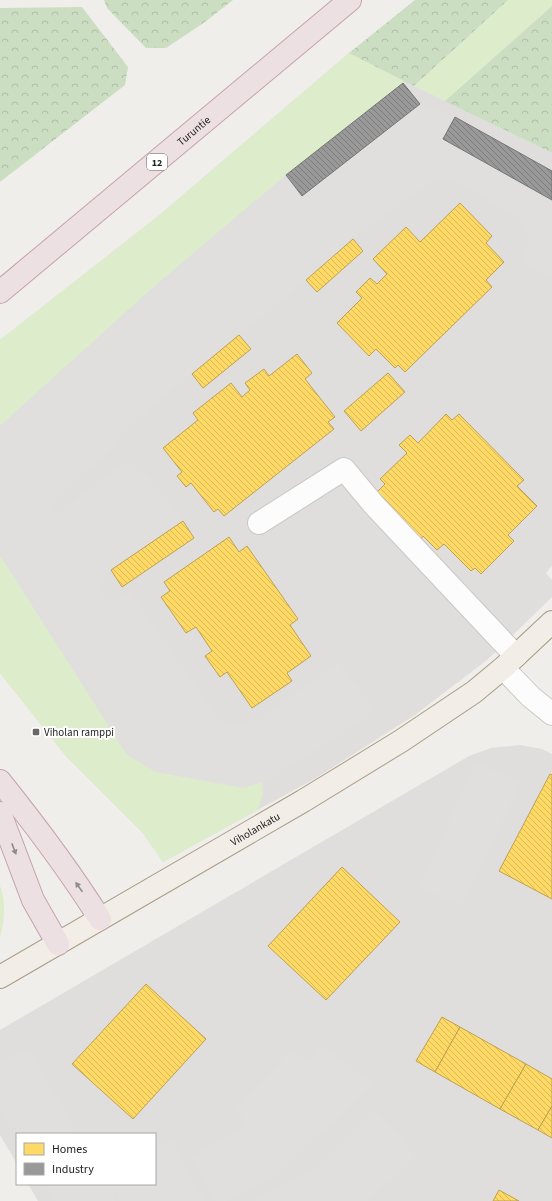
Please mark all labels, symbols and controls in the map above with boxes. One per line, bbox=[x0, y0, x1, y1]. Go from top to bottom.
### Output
street label: Turuntie bbox=[174, 112, 214, 149]
road number: 12 bbox=[147, 154, 167, 170]
place label: Viholan ramppi bbox=[44, 725, 114, 740]
marker: Viholan ramppi bbox=[31, 727, 41, 737]
street label: Viholankatu bbox=[228, 809, 283, 850]
one-way arrow bbox=[11, 844, 17, 856]
one-way arrow bbox=[75, 881, 83, 892]
legend bbox=[16, 1133, 156, 1185]
text: Homes bbox=[52, 1141, 87, 1158]
text: Industry bbox=[52, 1161, 94, 1178]

